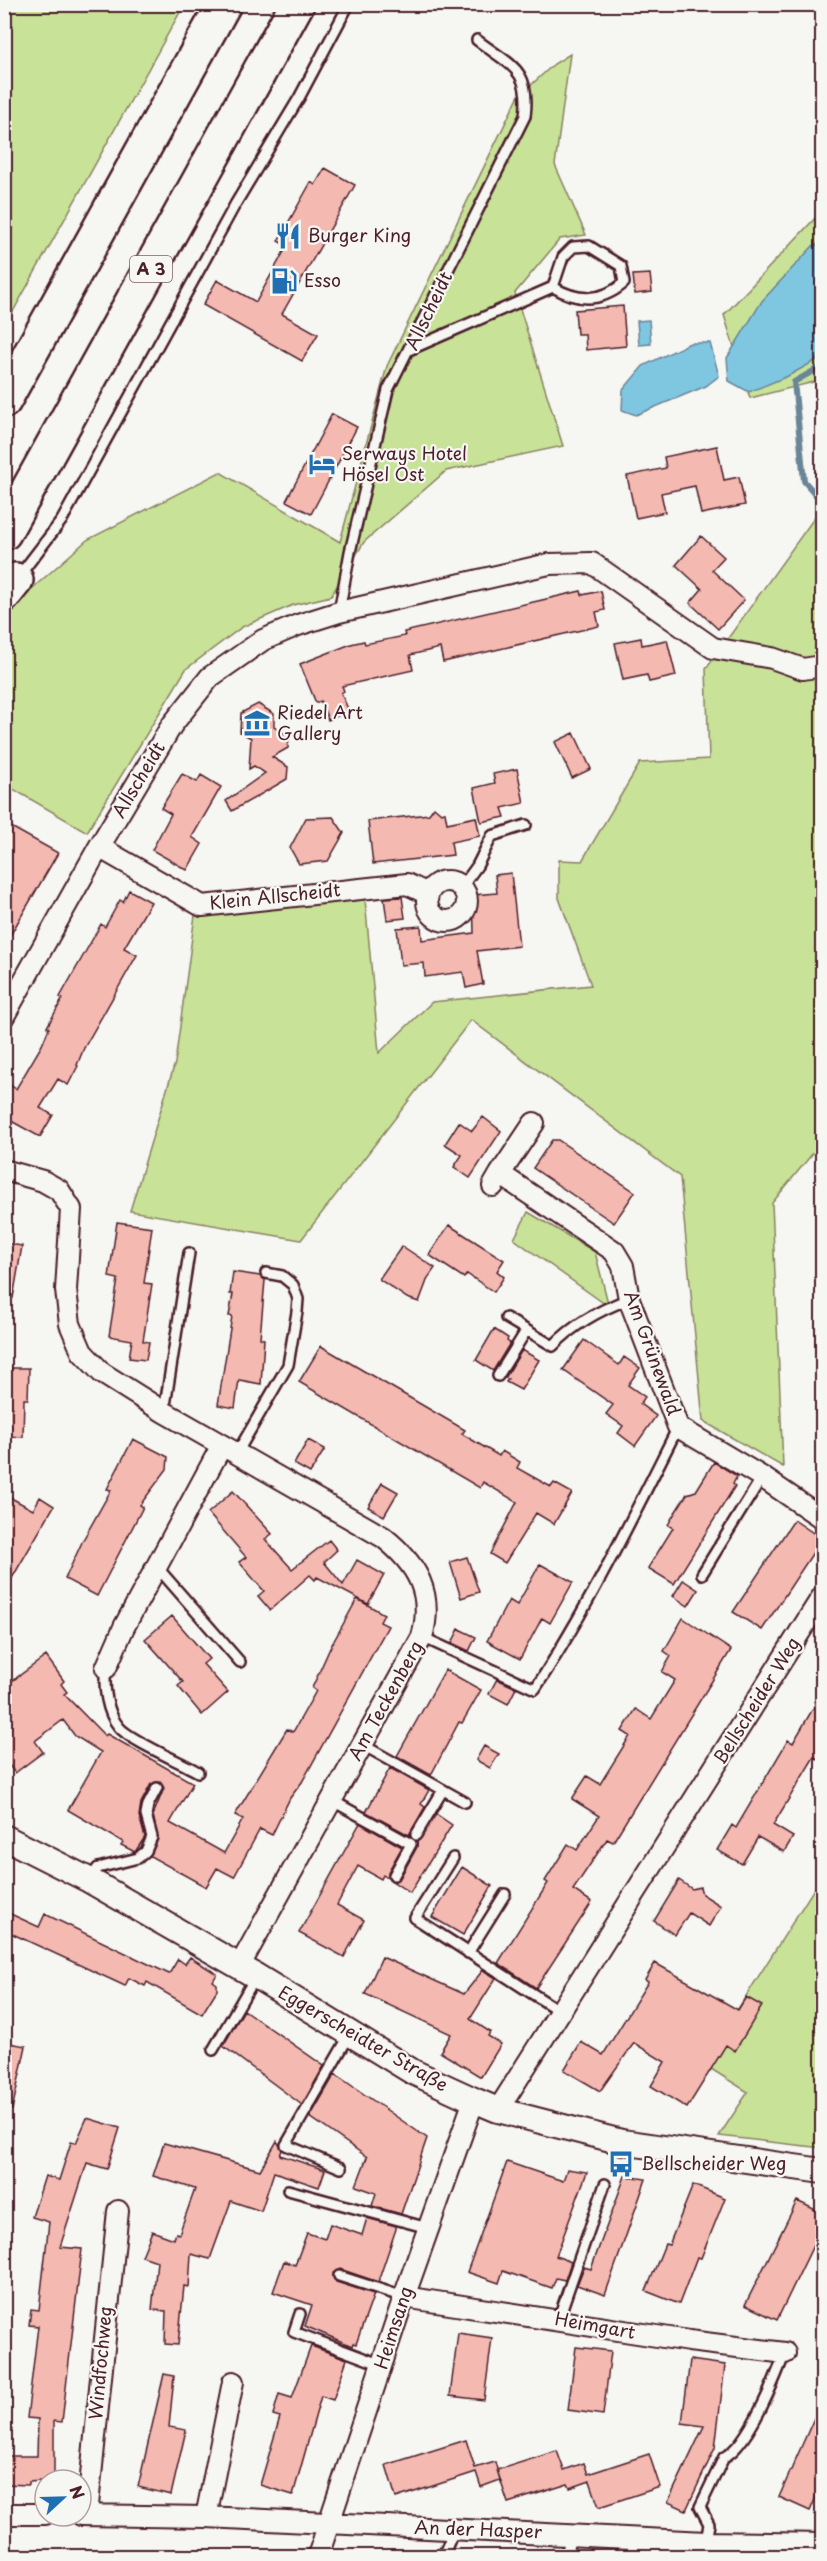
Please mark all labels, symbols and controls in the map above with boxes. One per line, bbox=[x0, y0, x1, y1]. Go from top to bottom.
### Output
restaurant icon: Burger King bbox=[273, 221, 303, 251]
place label: Burger King bbox=[308, 221, 411, 248]
road number: A 3 bbox=[130, 256, 172, 282]
fuel station icon: Esso bbox=[269, 266, 299, 296]
place label: Esso bbox=[304, 266, 341, 293]
street label: Allscheidt bbox=[397, 267, 458, 354]
place label: Serways Hotel Hösel Ost bbox=[342, 439, 467, 487]
hotel icon: Serways Hotel Hösel Ost bbox=[307, 449, 337, 479]
place label: Riedel Art Gallery bbox=[277, 698, 363, 746]
museum icon: Riedel Art Gallery bbox=[242, 708, 272, 738]
street label: Allscheidt bbox=[104, 736, 171, 822]
street label: Klein Allscheidt bbox=[208, 875, 342, 916]
street label: Am Grünewald bbox=[618, 1286, 688, 1419]
street label: Bellscheider Weg bbox=[706, 1631, 806, 1769]
street label: Am Teckenberg bbox=[341, 1636, 429, 1765]
street label: Eggerscheidter Straße bbox=[274, 1978, 454, 2097]
bus stop icon: Bellscheider Weg bbox=[606, 2149, 636, 2179]
place label: Bellscheider Weg bbox=[641, 2149, 786, 2176]
street label: Heimsang bbox=[367, 2283, 419, 2372]
street label: Heimgart bbox=[553, 2304, 638, 2345]
street label: Windfochweg bbox=[81, 2305, 118, 2421]
north arrow bbox=[33, 2468, 93, 2528]
text: N bbox=[64, 2482, 91, 2502]
street label: An der Hasper bbox=[414, 2513, 543, 2544]

